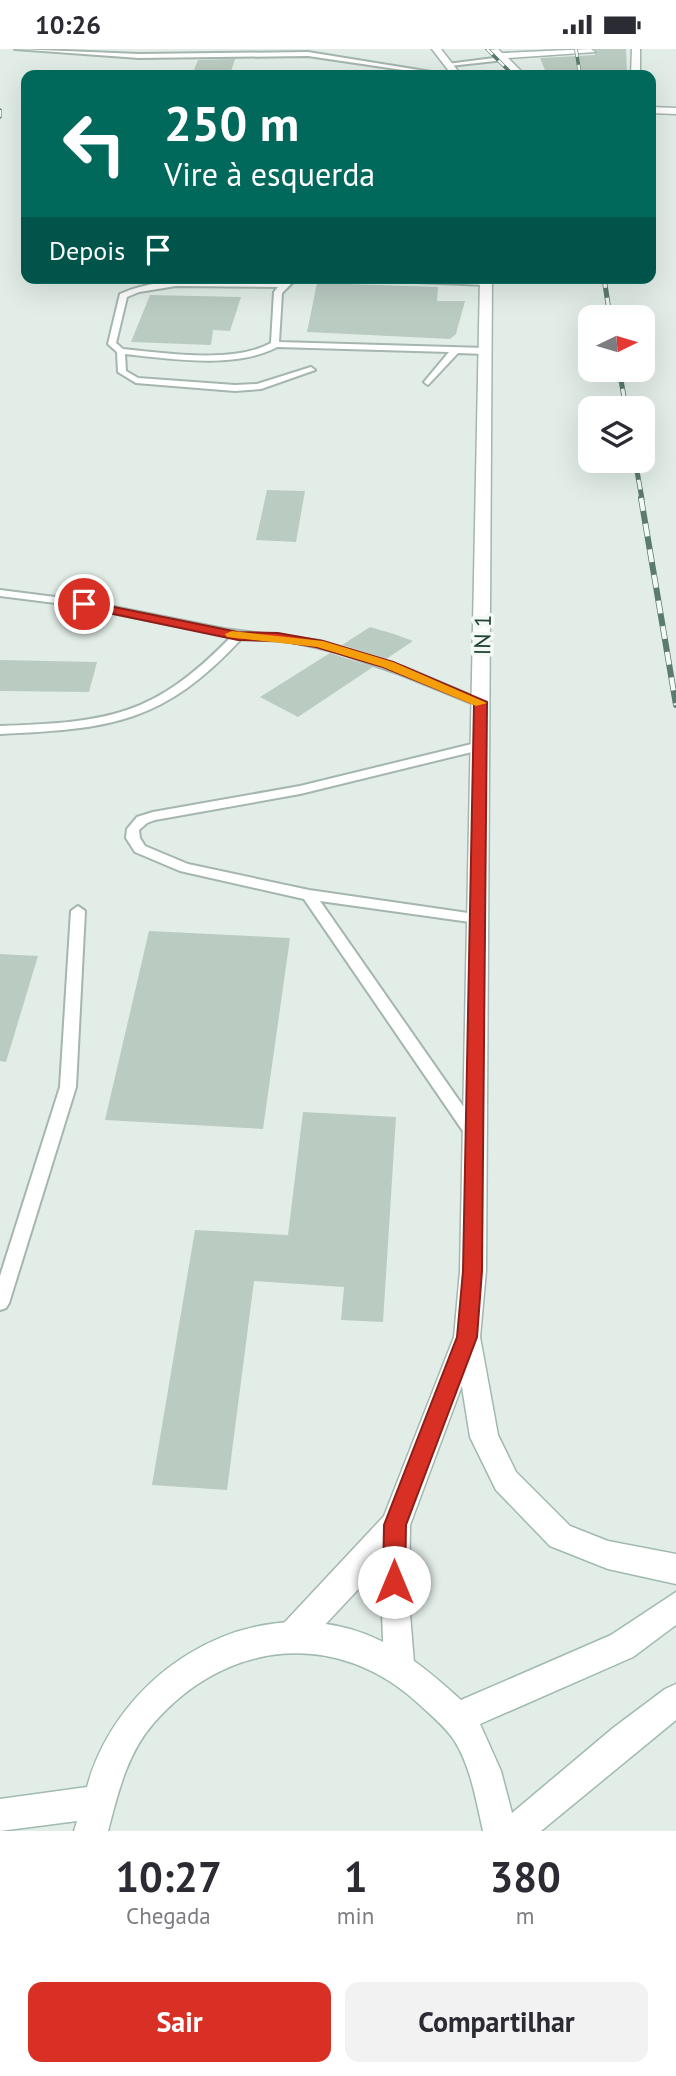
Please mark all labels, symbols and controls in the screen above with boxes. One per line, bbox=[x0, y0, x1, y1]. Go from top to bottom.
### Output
text: 10:26 bbox=[35, 8, 101, 41]
text: 250 m bbox=[164, 91, 299, 155]
icon: left bbox=[49, 98, 140, 189]
text: Vire à esquerda bbox=[164, 153, 375, 195]
icon: arrive bbox=[139, 231, 177, 269]
text: Depois bbox=[49, 234, 125, 267]
north arrow bbox=[578, 305, 654, 381]
map controls bbox=[578, 305, 655, 473]
button: layers bbox=[578, 396, 655, 473]
pin bbox=[54, 574, 114, 634]
icon: arrive bbox=[65, 585, 103, 623]
street label: IN 1 bbox=[467, 614, 497, 656]
position arrow bbox=[357, 1545, 431, 1619]
text: 10:27 bbox=[115, 1849, 222, 1904]
text: 1 bbox=[344, 1849, 367, 1904]
text: 380 bbox=[489, 1849, 561, 1904]
text: Chegada bbox=[126, 1901, 211, 1930]
text: min bbox=[337, 1901, 374, 1930]
text: m bbox=[516, 1901, 534, 1930]
button: Sair bbox=[28, 1982, 331, 2062]
button: Compartilhar bbox=[345, 1982, 648, 2062]

